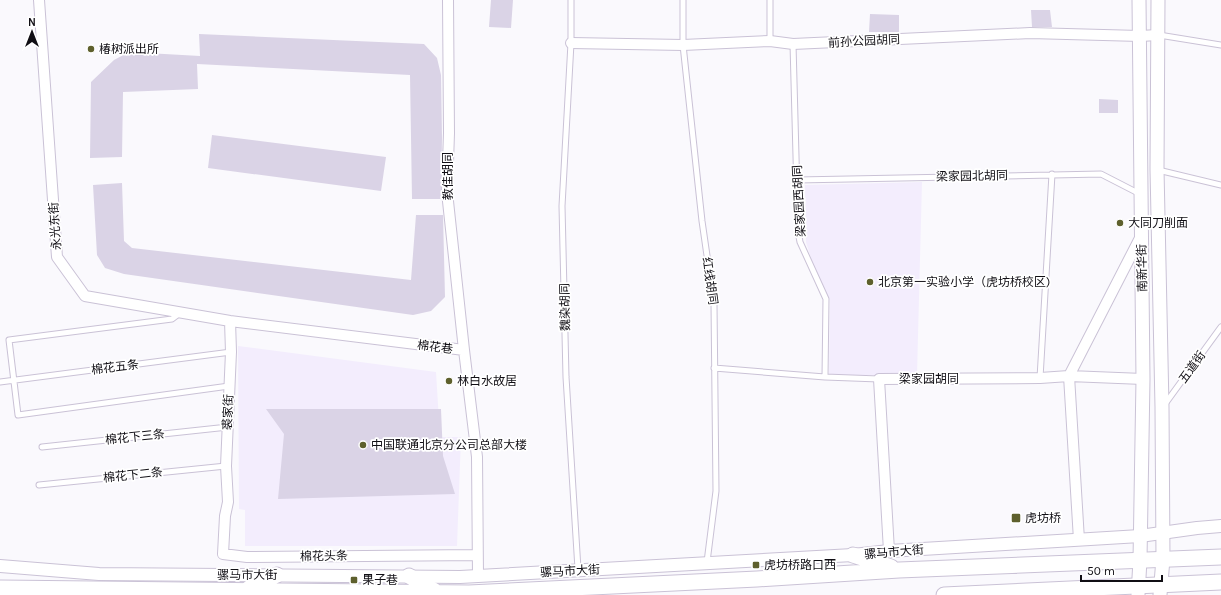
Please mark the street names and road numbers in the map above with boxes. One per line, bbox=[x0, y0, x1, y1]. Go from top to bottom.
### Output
street label: 前孙公园胡同 bbox=[828, 32, 900, 50]
street label: 教佳胡同 bbox=[441, 152, 455, 200]
street label: 梁家园西胡同 bbox=[790, 165, 808, 237]
street label: 梁家园北胡同 bbox=[936, 168, 1008, 184]
street label: 永光东街 bbox=[46, 202, 64, 250]
street label: 南新华街 bbox=[1135, 244, 1149, 292]
street label: 红线胡同 bbox=[700, 256, 720, 306]
street label: 魏染胡同 bbox=[558, 283, 572, 331]
street label: 棉花巷 bbox=[416, 338, 454, 356]
street label: 五道街 bbox=[1176, 348, 1208, 386]
street label: 棉花五条 bbox=[90, 357, 140, 377]
street label: 梁家园胡同 bbox=[899, 372, 959, 386]
street label: 裘家街 bbox=[220, 394, 236, 430]
street label: 棉花下三条 bbox=[104, 427, 166, 447]
street label: 棉花下二条 bbox=[102, 465, 164, 485]
street label: 骡马市大街 bbox=[863, 542, 925, 562]
street label: 棉花头条 bbox=[300, 549, 348, 563]
street label: 骡马市大街 bbox=[540, 562, 600, 580]
street label: 骡马市大街 bbox=[217, 568, 277, 582]

